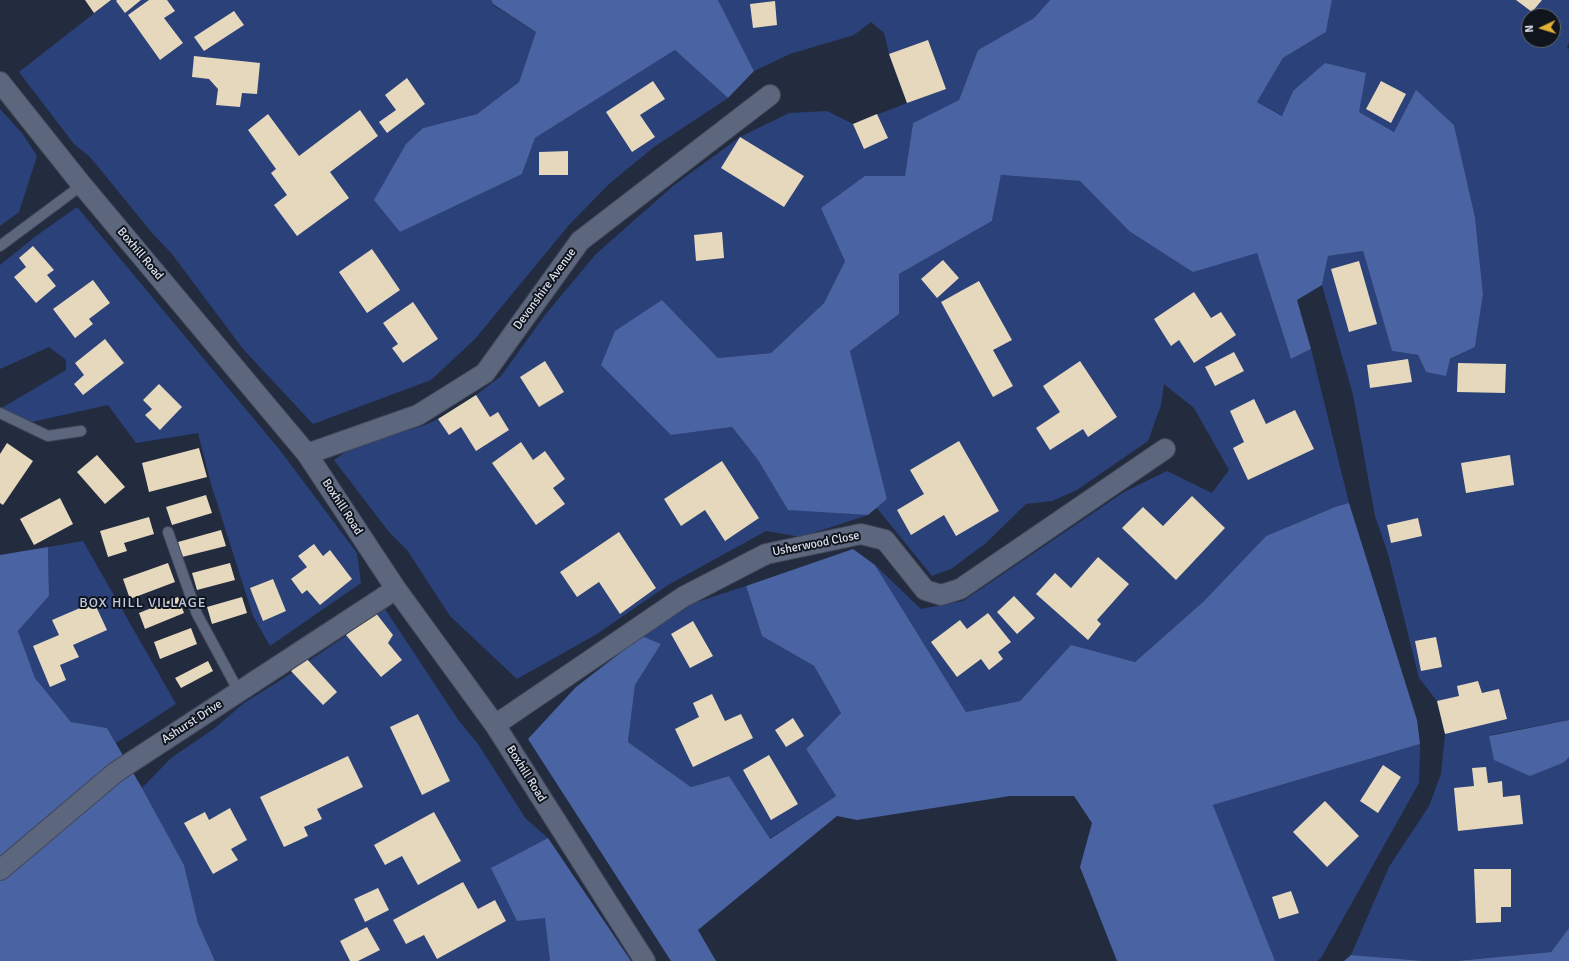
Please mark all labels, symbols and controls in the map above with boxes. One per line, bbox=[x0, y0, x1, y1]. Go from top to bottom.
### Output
north arrow bbox=[1521, 8, 1561, 48]
text: N bbox=[1523, 25, 1536, 33]
street label: Boxhill Road bbox=[114, 225, 166, 283]
street label: Devonshire Avenue bbox=[511, 245, 579, 333]
street label: Boxhill Road bbox=[319, 476, 365, 538]
street label: Usherwood Close bbox=[771, 529, 861, 559]
district label: BOX HILL VILLAGE bbox=[79, 595, 207, 611]
street label: Ashurst Drive bbox=[159, 697, 225, 747]
street label: Boxhill Road bbox=[503, 743, 549, 805]

